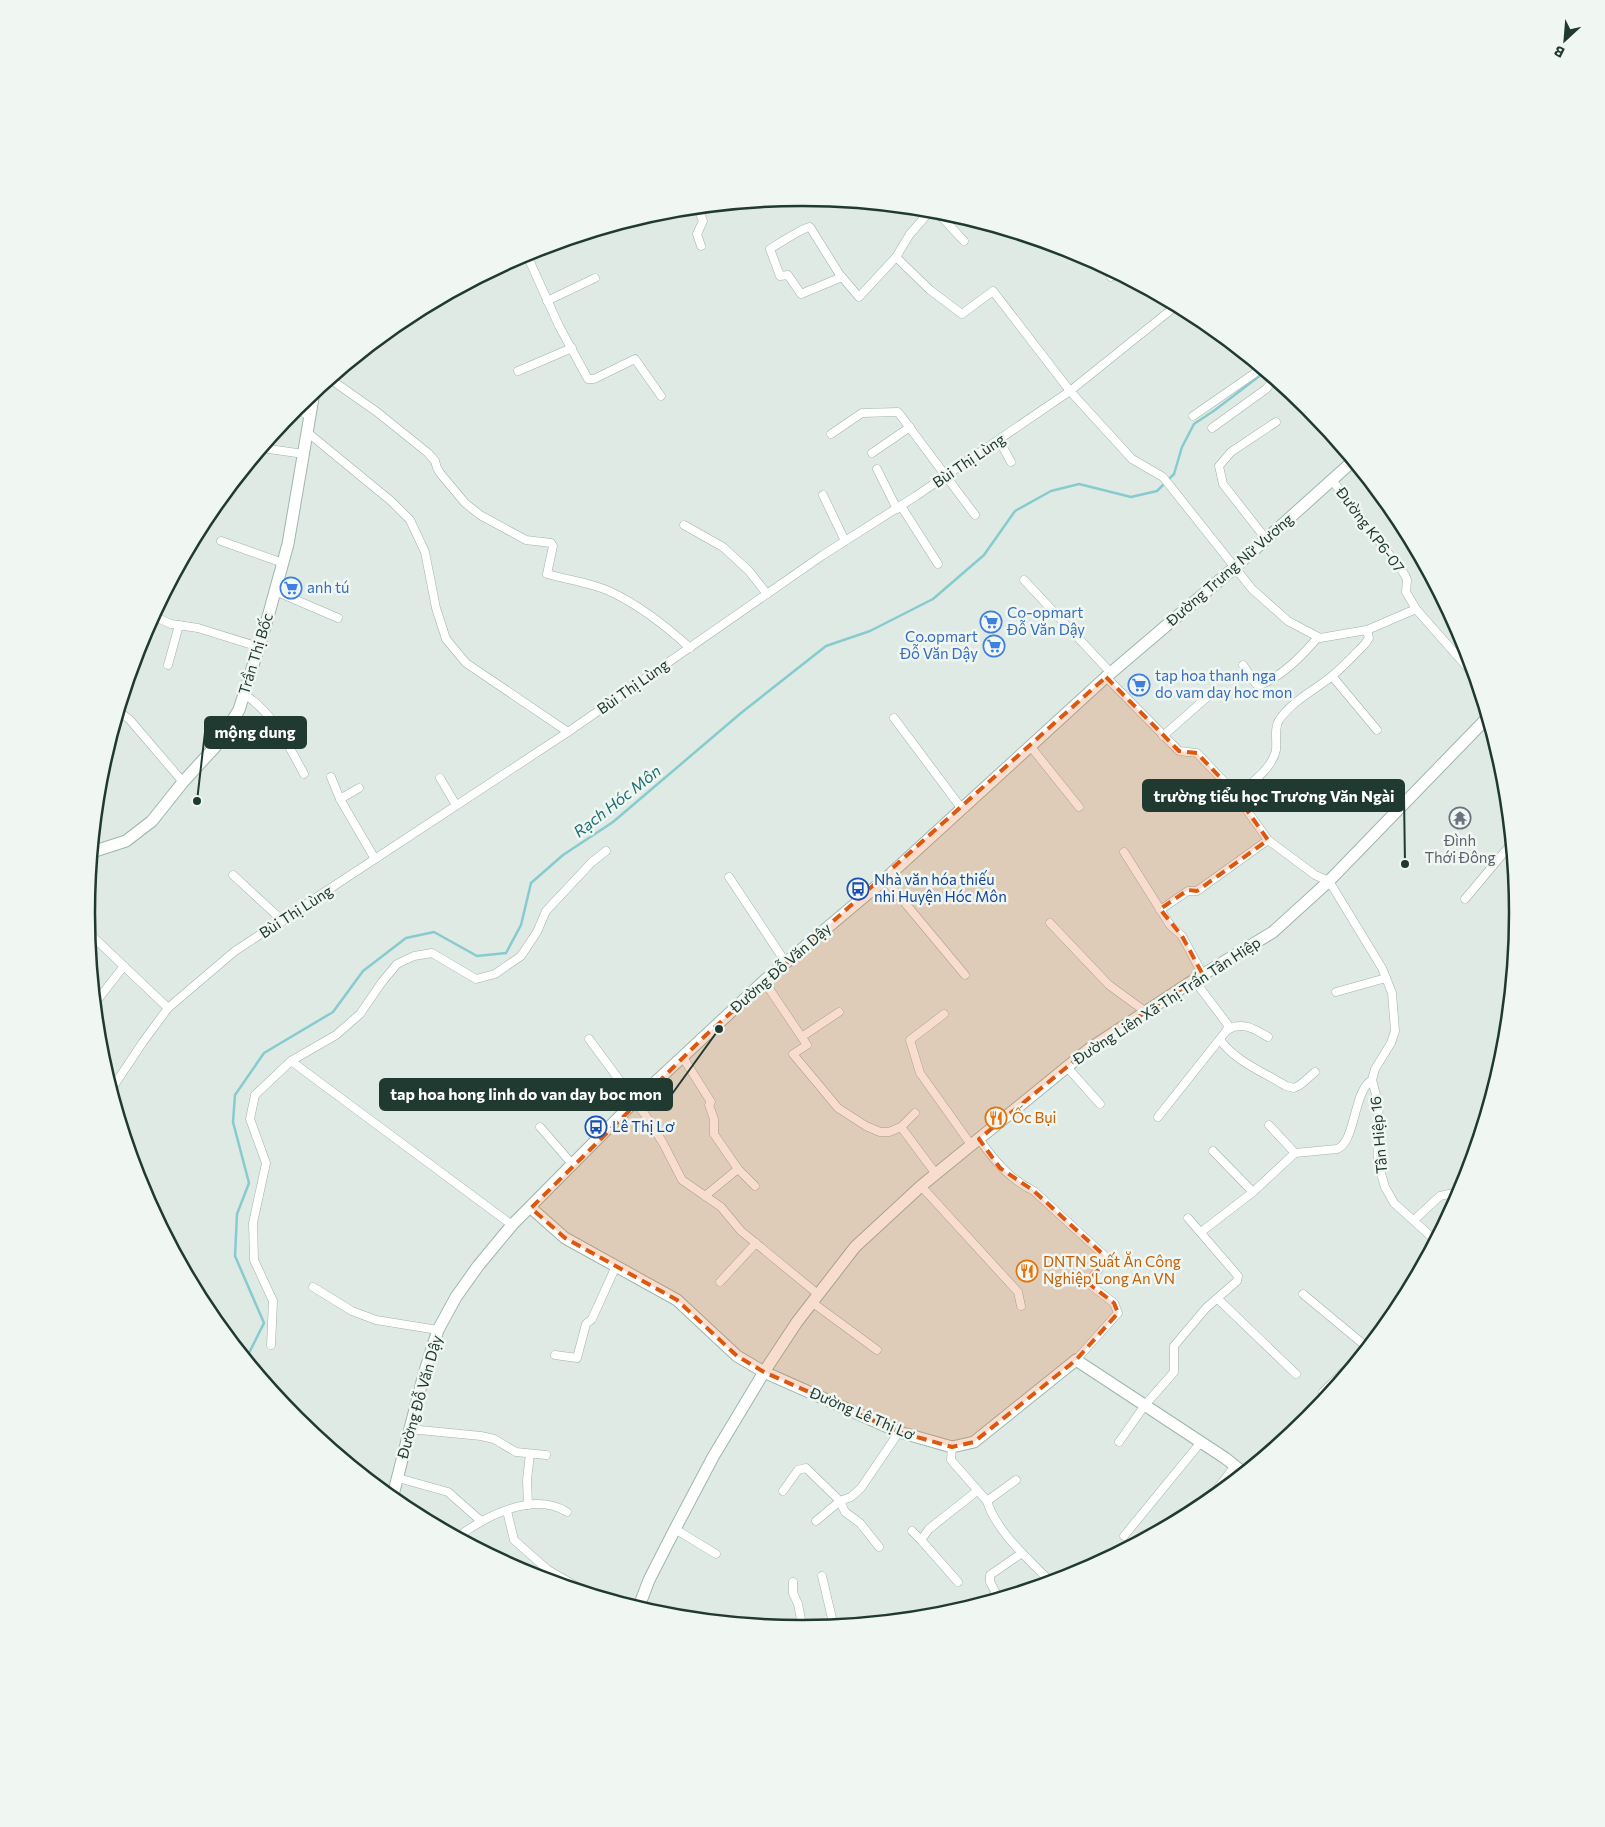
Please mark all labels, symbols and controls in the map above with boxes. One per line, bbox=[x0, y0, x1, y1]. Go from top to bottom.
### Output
north arrow bbox=[1540, 15, 1590, 65]
text: B bbox=[1551, 42, 1567, 62]
street label: Bùi Thị Lùng bbox=[929, 429, 1008, 491]
street label: Đường KP6-07 bbox=[1332, 482, 1409, 576]
street label: Đường Trưng Nữ Vương bbox=[1161, 509, 1296, 630]
supermarket icon: anh tú bbox=[279, 576, 303, 600]
place label: anh tú bbox=[307, 578, 349, 596]
place label: Co-opmart Đỗ Văn Dậy bbox=[1006, 603, 1085, 638]
supermarket icon: Co-opmart Đỗ Văn Dậy bbox=[979, 610, 1003, 634]
street label: Trần Thị Bốc bbox=[234, 611, 276, 697]
place label: Co.opmart Đỗ Văn Dậy bbox=[899, 627, 978, 662]
supermarket icon: Co.opmart Đỗ Văn Dậy bbox=[982, 634, 1006, 658]
street label: Bùi Thị Lùng bbox=[593, 655, 672, 717]
place label: tap hoa thanh nga do vam day hoc mon bbox=[1155, 666, 1292, 701]
supermarket icon: tap hoa thanh nga do vam day hoc mon bbox=[1127, 673, 1151, 697]
callout: mộng dung bbox=[205, 717, 306, 748]
text: mộng dung bbox=[214, 722, 296, 742]
water label: Rạch Hóc Môn bbox=[569, 761, 664, 841]
callout: trường tiểu học Trương Văn Ngài bbox=[1143, 780, 1404, 811]
text: trường tiểu học Trương Văn Ngài bbox=[1154, 786, 1394, 806]
temple icon: Đình Thới Đông bbox=[1448, 806, 1472, 830]
place label: Đình Thới Đông bbox=[1424, 831, 1496, 866]
place label: Nhà văn hóa thiếu nhi Huyện Hóc Môn bbox=[874, 870, 1007, 905]
bus stop icon: Nhà văn hóa thiếu nhi Huyện Hóc Môn bbox=[846, 877, 870, 901]
street label: Bùi Thị Lùng bbox=[256, 881, 335, 941]
street label: Đường Đỗ Văn Dậy bbox=[726, 918, 835, 1017]
street label: Đường Liên Xã Thị Trấn Tân Hiệp bbox=[1068, 933, 1264, 1068]
callout: tap hoa hong linh do van day boc mon bbox=[380, 1079, 672, 1110]
text: tap hoa hong linh do van day boc mon bbox=[390, 1084, 662, 1103]
street label: Tân Hiệp 16 bbox=[1366, 1096, 1390, 1175]
place label: Ốc Bụi bbox=[1012, 1105, 1056, 1126]
restaurant icon: Ốc Bụi bbox=[984, 1106, 1008, 1130]
bus stop icon: Lê Thị Lơ bbox=[584, 1115, 608, 1139]
place label: Lê Thị Lơ bbox=[612, 1117, 675, 1135]
place label: DNTN Suất Ăn Công Nghiệp Long An VN bbox=[1043, 1251, 1181, 1287]
restaurant icon: DNTN Suất Ăn Công Nghiệp Long An VN bbox=[1015, 1259, 1039, 1283]
street label: Đường Đỗ Văn Dậy bbox=[393, 1333, 445, 1462]
street label: Đường Lê Thị Lơ bbox=[806, 1383, 918, 1443]

